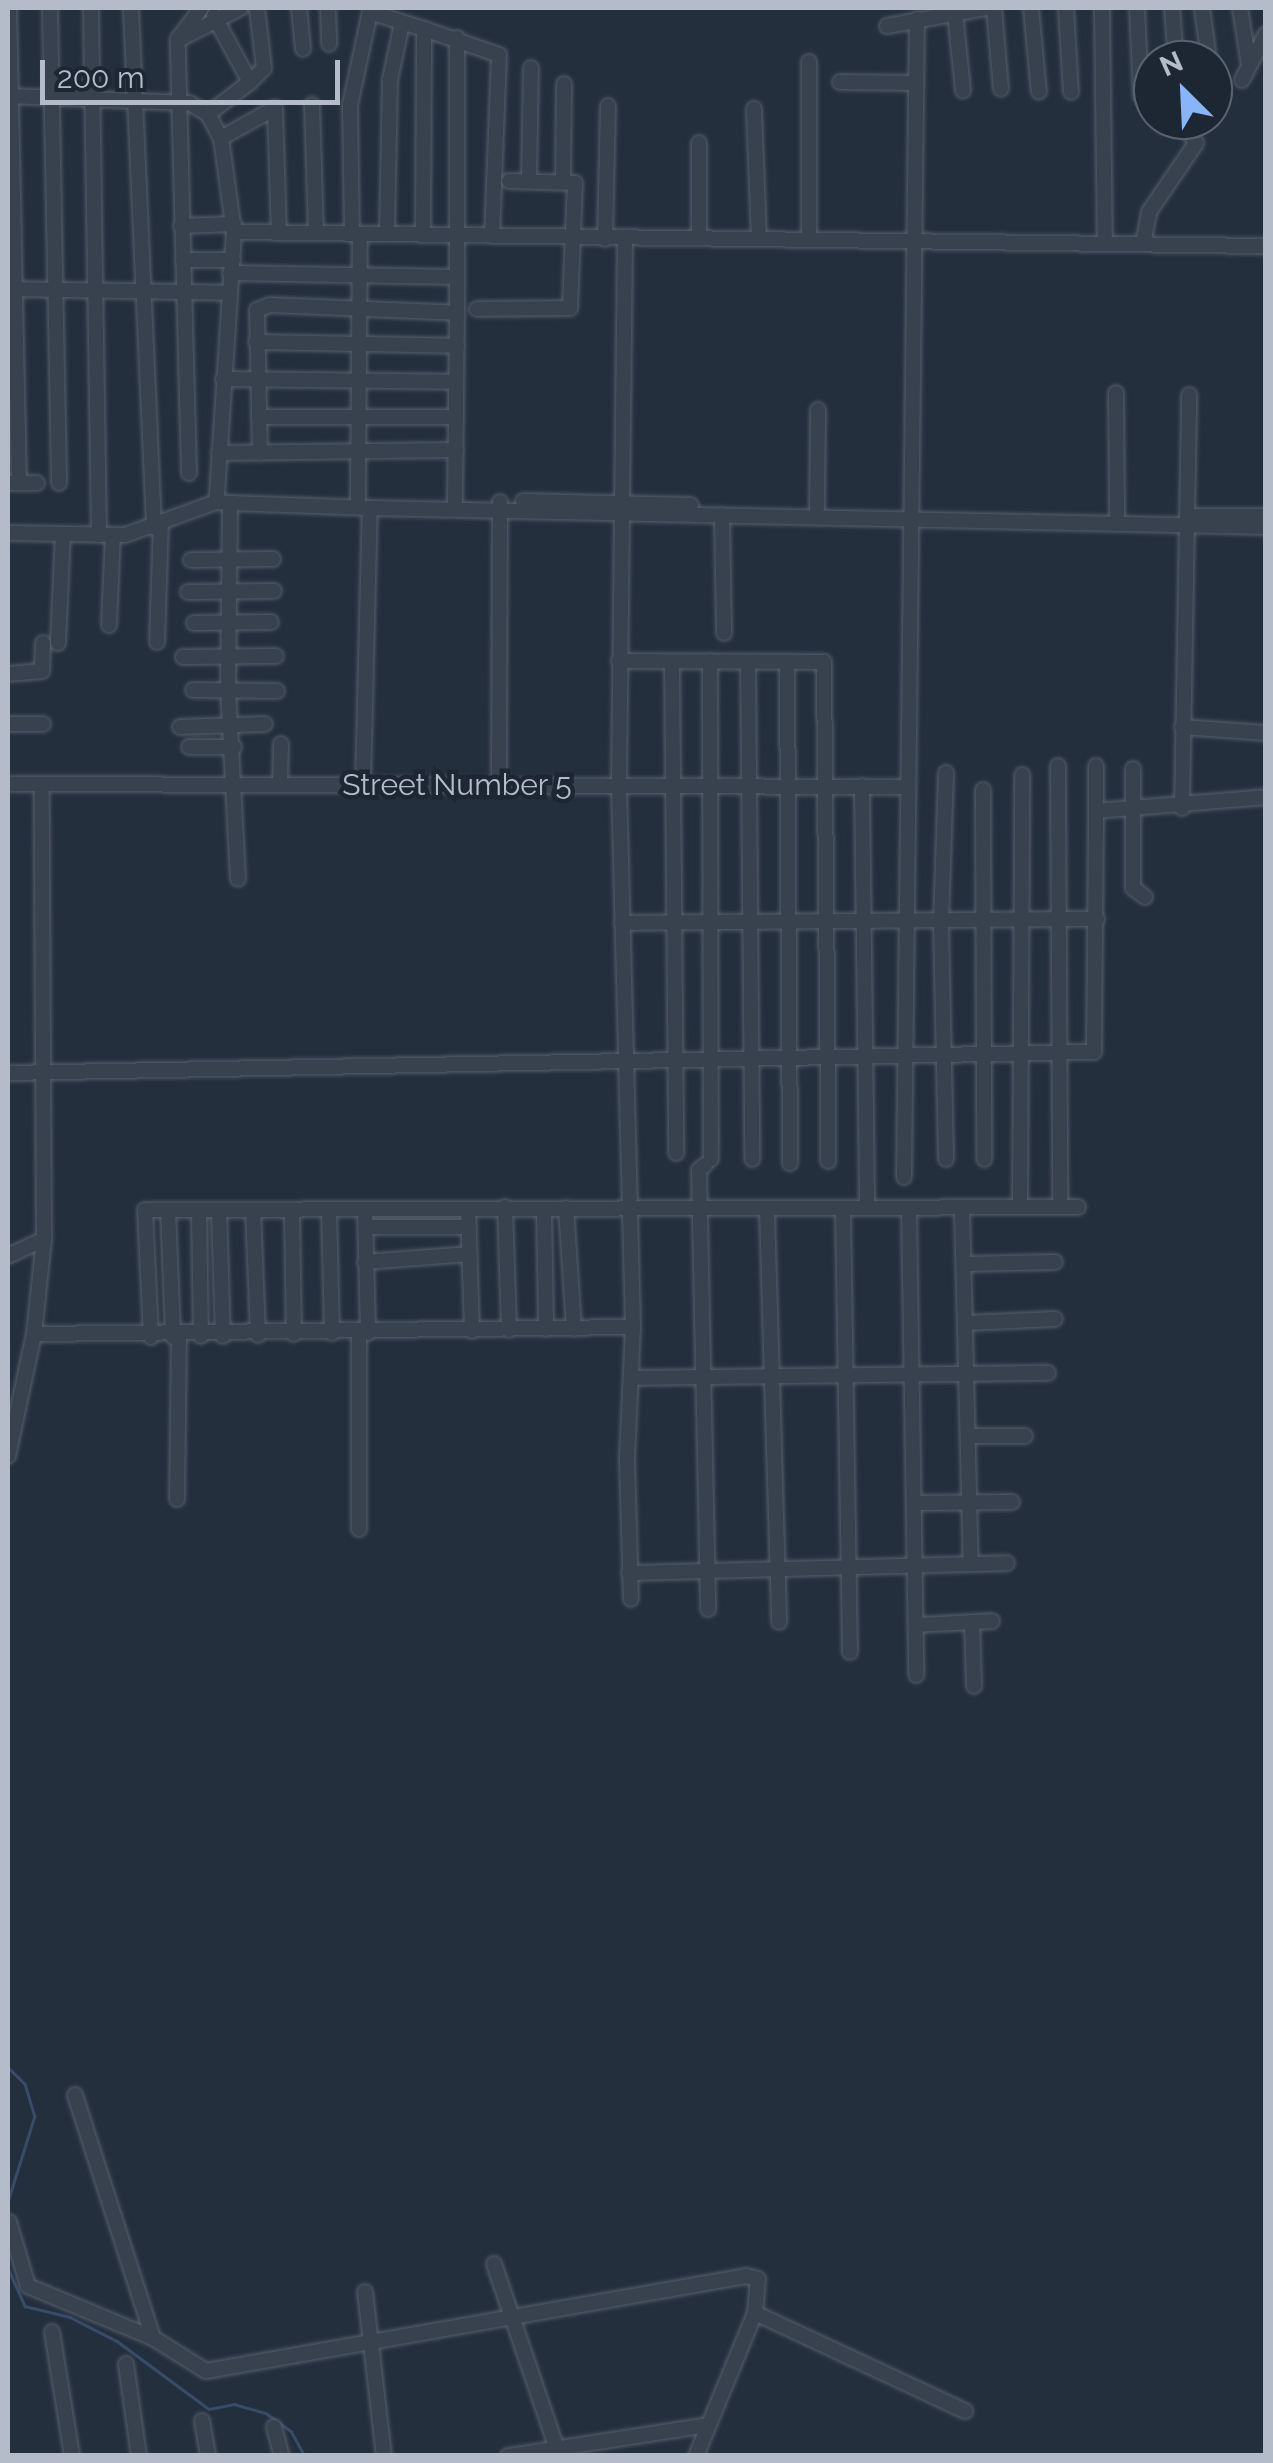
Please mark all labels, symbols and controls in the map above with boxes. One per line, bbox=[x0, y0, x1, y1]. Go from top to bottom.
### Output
scale bar bbox=[45, 40, 345, 102]
north arrow bbox=[1133, 40, 1233, 140]
text: N bbox=[1155, 45, 1188, 83]
text: 200 m bbox=[57, 60, 145, 95]
street label: Street Number 5 bbox=[342, 767, 572, 803]

